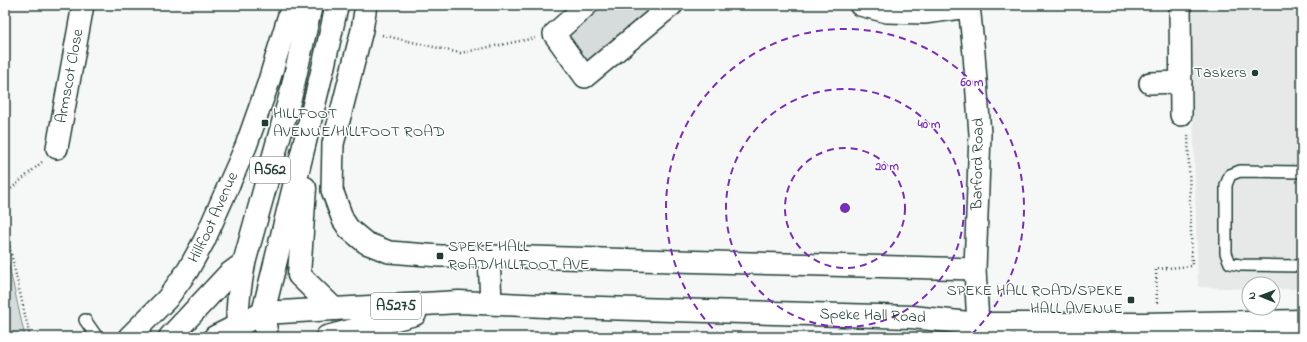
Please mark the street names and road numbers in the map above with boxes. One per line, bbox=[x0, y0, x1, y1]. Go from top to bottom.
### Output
street label: Armscot Close bbox=[50, 26, 91, 125]
street label: Barford Road bbox=[965, 118, 991, 211]
road number: A562 bbox=[250, 157, 290, 183]
street label: Hillfoot Avenue bbox=[182, 167, 245, 268]
road number: A5275 bbox=[371, 293, 421, 319]
street label: Speke Hall Road bbox=[819, 302, 927, 330]

